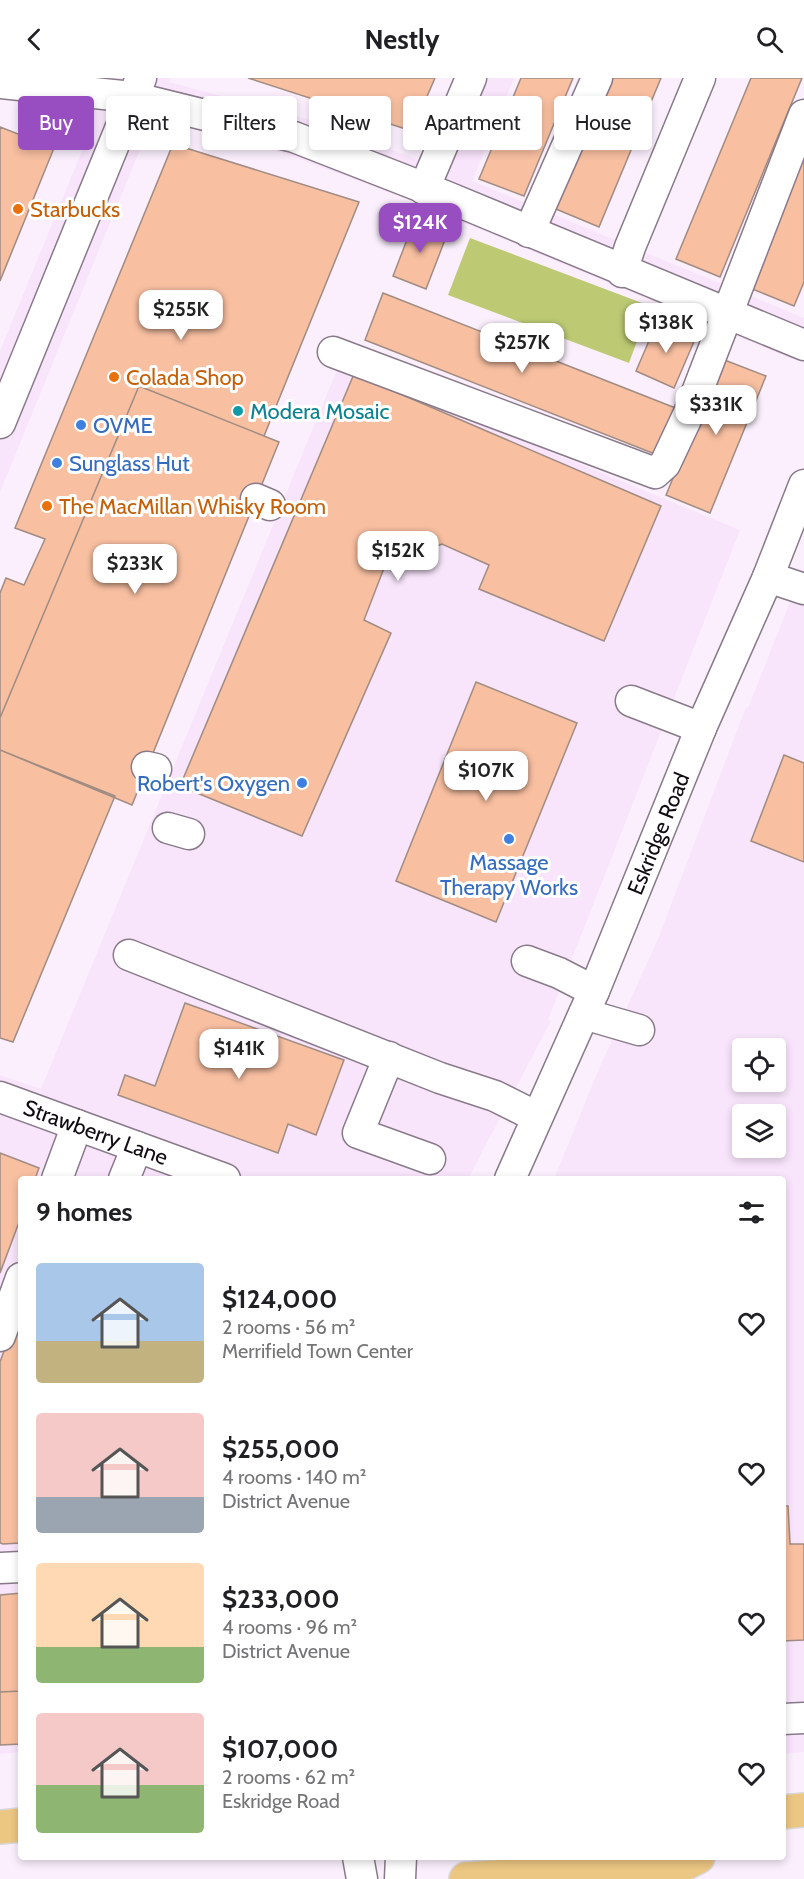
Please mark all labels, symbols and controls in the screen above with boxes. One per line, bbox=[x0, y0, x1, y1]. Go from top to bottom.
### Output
icon: back bbox=[18, 23, 51, 56]
text: Nestly bbox=[365, 23, 439, 56]
icon: search bbox=[753, 23, 786, 56]
chip: Buy bbox=[18, 96, 94, 150]
chip: Rent bbox=[106, 96, 190, 150]
chip: Filters bbox=[202, 96, 297, 150]
chip: New bbox=[309, 96, 391, 150]
chip: Apartment bbox=[403, 96, 542, 150]
chip: House bbox=[554, 96, 652, 150]
place label: Starbucks bbox=[30, 196, 120, 223]
marker: Starbucks bbox=[11, 202, 25, 216]
pin: $124K bbox=[378, 203, 462, 254]
text: $124K bbox=[393, 210, 447, 234]
pin: $255K bbox=[139, 290, 223, 341]
text: $255K bbox=[153, 297, 209, 321]
pin: $138K bbox=[624, 303, 708, 354]
text: $138K bbox=[639, 310, 693, 334]
pin: $257K bbox=[480, 323, 564, 374]
text: $257K bbox=[494, 330, 550, 354]
place label: Colada Shop bbox=[126, 364, 244, 391]
marker: Colada Shop bbox=[107, 370, 121, 384]
pin: $331K bbox=[674, 385, 758, 436]
text: $331K bbox=[689, 392, 743, 416]
place label: Modera Mosaic bbox=[250, 398, 390, 425]
marker: Modera Mosaic bbox=[231, 404, 245, 418]
place label: OVME bbox=[93, 412, 153, 439]
marker: OVME bbox=[74, 418, 88, 432]
place label: Sunglass Hut bbox=[69, 450, 190, 477]
marker: Sunglass Hut bbox=[50, 456, 64, 470]
place label: The MacMillan Whisky Room bbox=[59, 493, 326, 520]
marker: The MacMillan Whisky Room bbox=[40, 499, 54, 513]
pin: $152K bbox=[356, 531, 440, 582]
text: $152K bbox=[372, 538, 424, 562]
pin: $233K bbox=[93, 544, 177, 595]
text: $233K bbox=[107, 551, 163, 575]
pin: $107K bbox=[444, 751, 528, 802]
text: $107K bbox=[458, 758, 514, 782]
street label: Eskridge Road bbox=[622, 768, 696, 899]
place label: Robert's Oxygen bbox=[137, 770, 290, 797]
marker: Robert's Oxygen bbox=[295, 776, 309, 790]
marker: Massage Therapy Works bbox=[502, 832, 516, 846]
place label: Massage Therapy Works bbox=[440, 849, 578, 901]
pin: $141K bbox=[197, 1029, 281, 1080]
text: $141K bbox=[213, 1036, 265, 1060]
map controls bbox=[732, 1038, 786, 1158]
button: locate bbox=[732, 1038, 786, 1092]
street label: Strawberry Lane bbox=[20, 1094, 172, 1171]
button: layers bbox=[732, 1104, 786, 1158]
text: 9 homes bbox=[36, 1196, 133, 1228]
icon: filters bbox=[735, 1196, 768, 1229]
text: $124,000 bbox=[222, 1283, 337, 1315]
icon: home bbox=[84, 1287, 156, 1359]
icon: heart bbox=[735, 1307, 768, 1340]
text: 2 rooms · 56 m² bbox=[222, 1315, 355, 1339]
text: Merrifield Town Center bbox=[222, 1339, 413, 1363]
text: $255,000 bbox=[222, 1433, 340, 1465]
icon: home bbox=[84, 1437, 156, 1509]
icon: heart bbox=[735, 1457, 768, 1490]
text: 4 rooms · 140 m² bbox=[222, 1465, 366, 1489]
text: District Avenue bbox=[222, 1489, 350, 1513]
text: $233,000 bbox=[222, 1583, 340, 1615]
icon: home bbox=[84, 1587, 156, 1659]
icon: heart bbox=[735, 1607, 768, 1640]
text: 4 rooms · 96 m² bbox=[222, 1615, 357, 1639]
text: District Avenue bbox=[222, 1639, 350, 1663]
text: $107,000 bbox=[222, 1733, 338, 1765]
icon: home bbox=[84, 1737, 156, 1809]
icon: heart bbox=[735, 1757, 768, 1790]
text: 2 rooms · 62 m² bbox=[222, 1765, 355, 1789]
text: Eskridge Road bbox=[222, 1789, 340, 1813]

